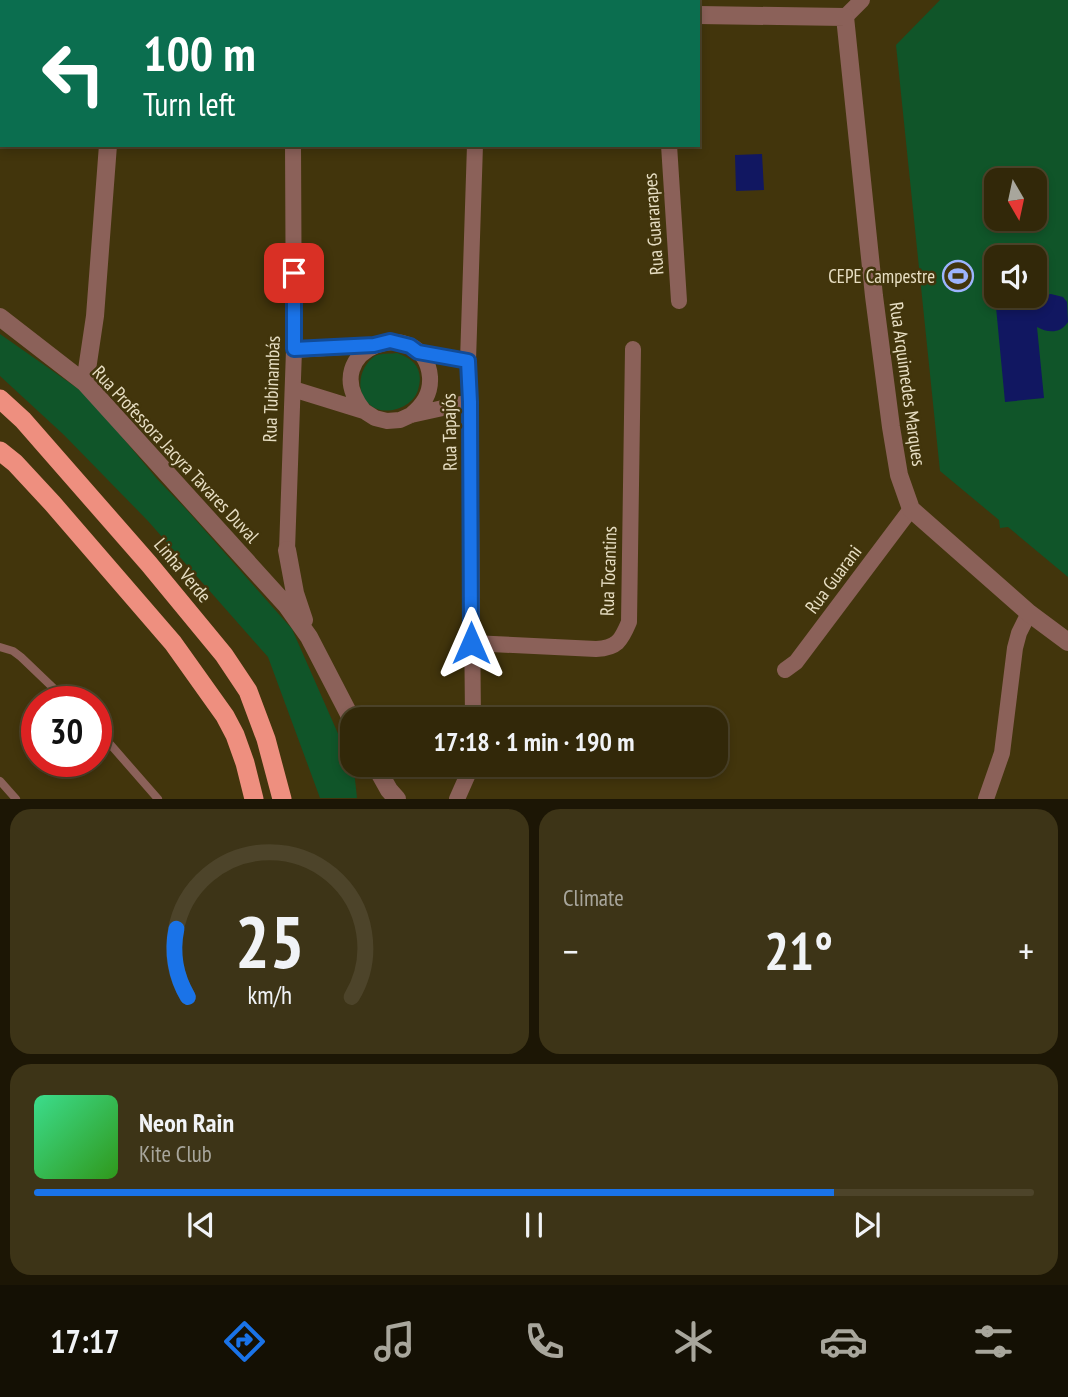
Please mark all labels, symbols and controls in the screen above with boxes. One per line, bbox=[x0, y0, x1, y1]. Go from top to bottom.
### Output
text: 100 m bbox=[143, 21, 256, 85]
icon: left bbox=[28, 28, 119, 119]
text: Turn left bbox=[143, 83, 235, 125]
north arrow bbox=[984, 168, 1046, 231]
map controls bbox=[984, 168, 1047, 308]
street label: Rua Guararapes bbox=[637, 172, 669, 276]
pin bbox=[264, 243, 324, 303]
button: sound bbox=[984, 245, 1047, 308]
icon: arrive bbox=[275, 254, 313, 292]
sports icon: CEPE Campestre bbox=[941, 259, 975, 293]
place label: CEPE Campestre bbox=[828, 264, 935, 288]
street label: Rua Arquimedes Marques bbox=[885, 300, 931, 468]
street label: Rua Tubinambás bbox=[257, 335, 285, 443]
street label: Rua Professora Jacyra Tavares Duval bbox=[88, 360, 265, 548]
street label: Rua Tapajós bbox=[436, 393, 462, 471]
street label: Rua Tocantins bbox=[594, 526, 622, 616]
street label: Linha Verde bbox=[149, 533, 217, 607]
street label: Rua Guarani bbox=[800, 540, 866, 618]
position arrow bbox=[434, 606, 508, 680]
speed limit sign: 30 bbox=[21, 686, 112, 777]
text: 17:18 · 1 min · 190 m bbox=[434, 725, 634, 758]
text: Climate bbox=[563, 883, 624, 912]
text: 25 bbox=[235, 894, 304, 988]
text: 21° bbox=[764, 917, 833, 984]
text: − bbox=[563, 926, 579, 975]
text: + bbox=[1018, 926, 1034, 975]
text: km/h bbox=[247, 979, 292, 1011]
text: Neon Rain bbox=[139, 1106, 234, 1139]
text: Kite Club bbox=[139, 1139, 212, 1168]
icon: previous bbox=[182, 1206, 220, 1244]
icon: pause bbox=[515, 1206, 553, 1244]
icon: next bbox=[848, 1206, 886, 1244]
icon: directions bbox=[220, 1317, 269, 1366]
icon: music bbox=[370, 1317, 419, 1366]
icon: phone bbox=[520, 1317, 569, 1366]
icon: climate bbox=[669, 1317, 718, 1366]
icon: car bbox=[819, 1317, 868, 1366]
icon: filters bbox=[969, 1317, 1018, 1366]
text: 17:17 bbox=[50, 1320, 120, 1362]

